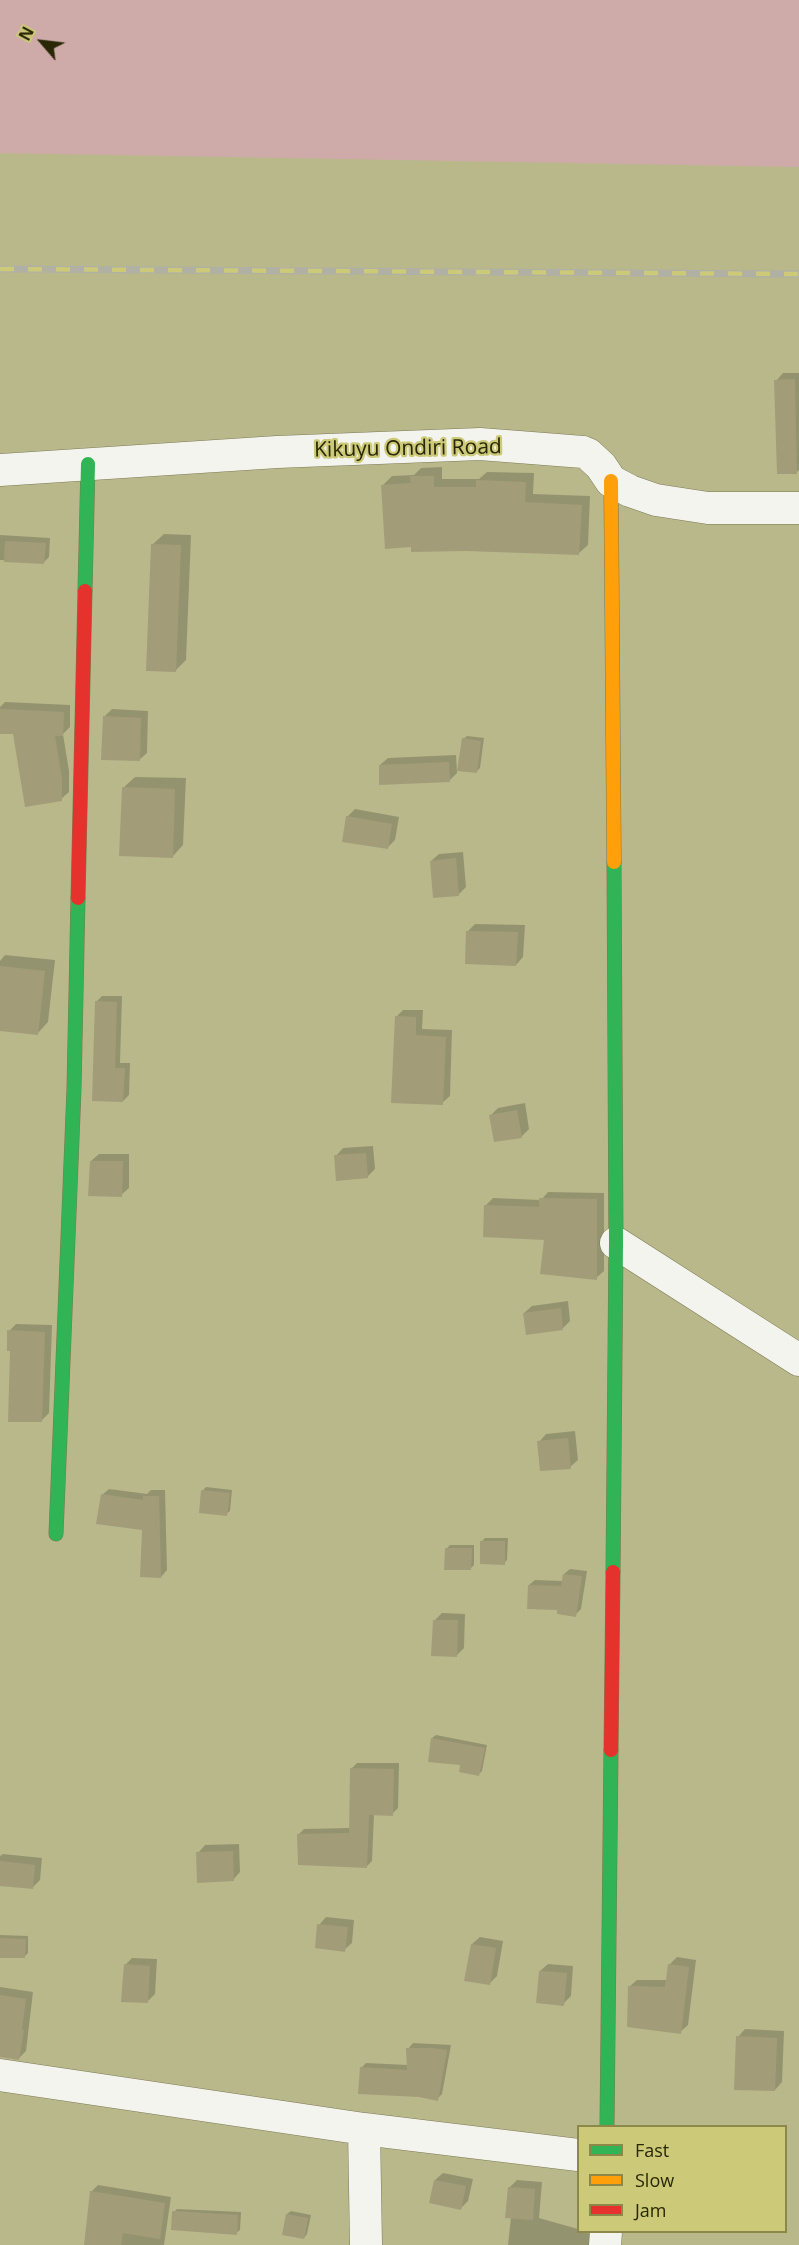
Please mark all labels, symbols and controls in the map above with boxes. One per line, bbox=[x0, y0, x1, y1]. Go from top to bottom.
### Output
north arrow bbox=[12, 12, 72, 72]
text: N bbox=[13, 23, 39, 44]
street label: Kikuyu Ondiri Road bbox=[314, 435, 502, 463]
legend bbox=[577, 2125, 787, 2233]
text: Fast bbox=[635, 2138, 669, 2162]
text: Slow bbox=[635, 2168, 674, 2192]
text: Jam bbox=[635, 2198, 667, 2222]

